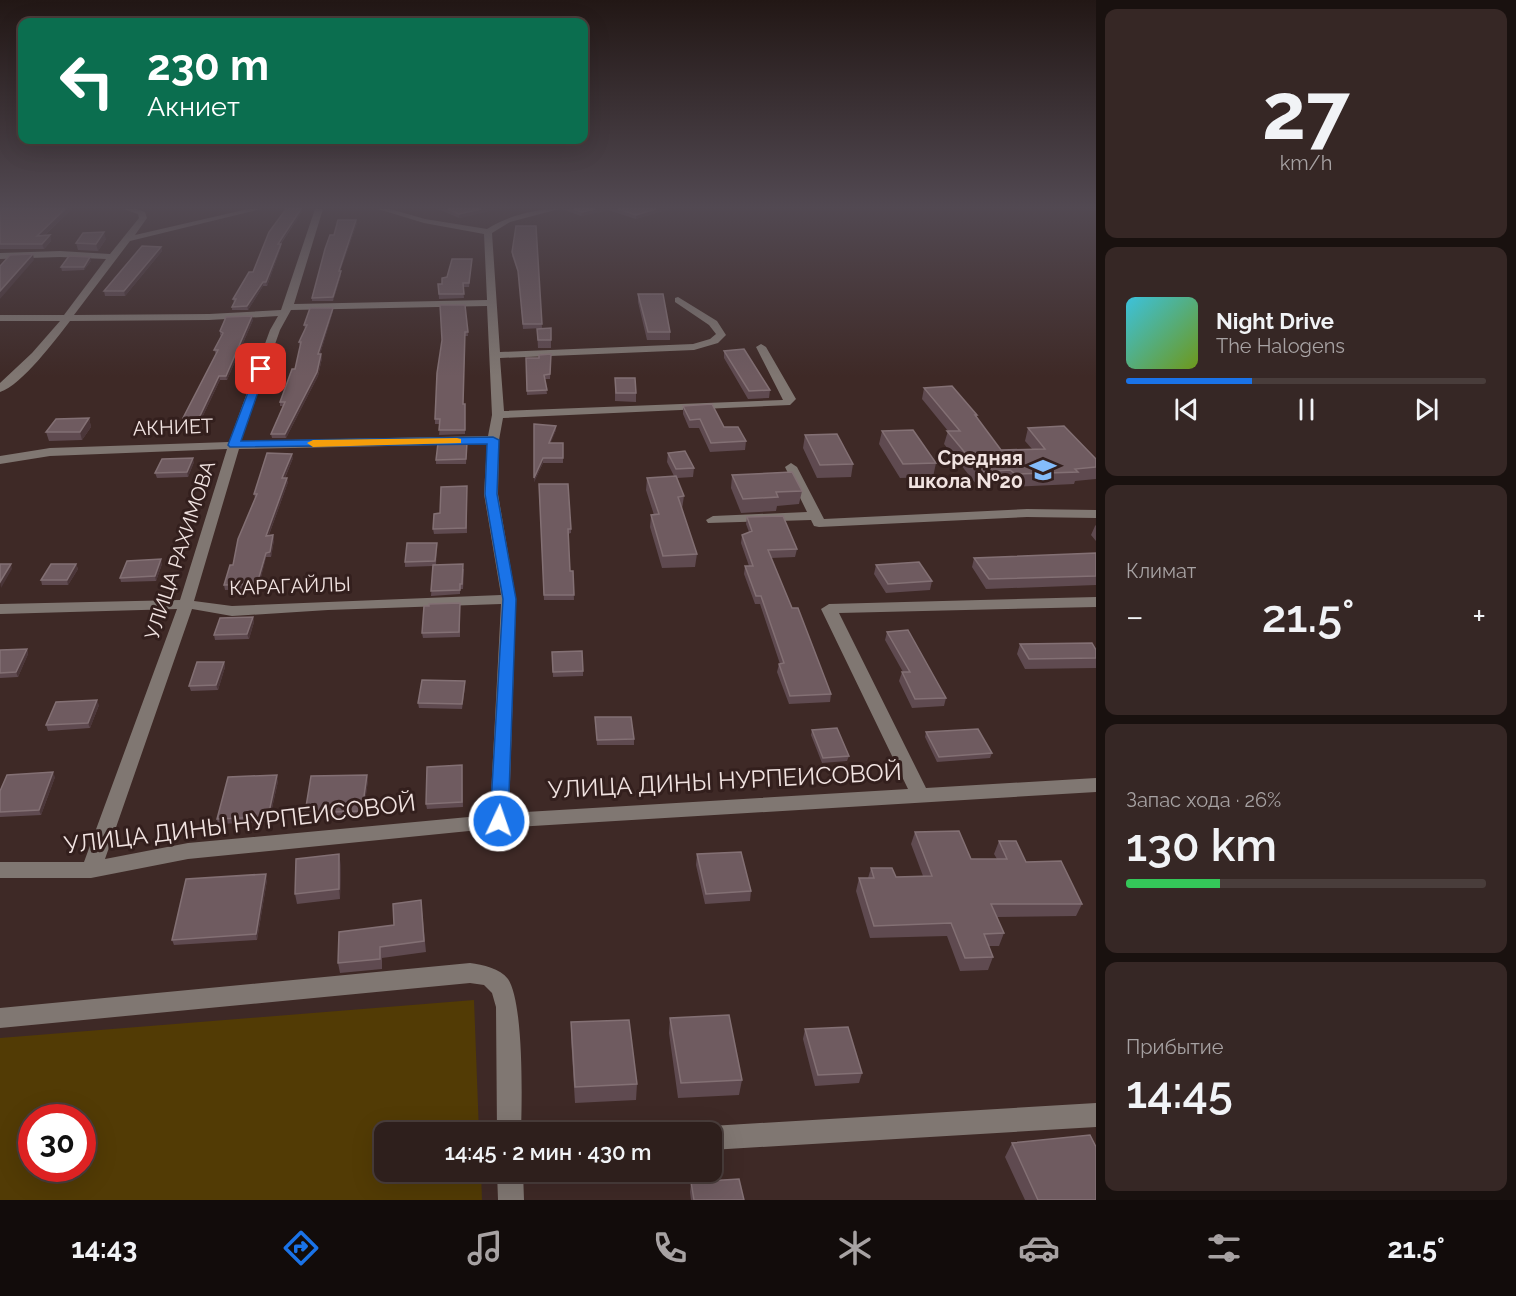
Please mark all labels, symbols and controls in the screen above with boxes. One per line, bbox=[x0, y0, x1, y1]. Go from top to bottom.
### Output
text: 230 m bbox=[147, 41, 269, 90]
icon: left bbox=[48, 42, 126, 120]
text: 27 bbox=[1262, 66, 1350, 157]
text: Акниет bbox=[147, 91, 240, 122]
text: km/h bbox=[1280, 151, 1332, 175]
text: Night Drive bbox=[1216, 308, 1334, 334]
text: The Halogens bbox=[1216, 334, 1345, 358]
pin bbox=[235, 343, 286, 394]
icon: arrive bbox=[244, 352, 277, 385]
icon: previous bbox=[1170, 393, 1203, 426]
icon: pause bbox=[1290, 393, 1323, 426]
icon: next bbox=[1410, 393, 1443, 426]
street label: АКНИЕТ bbox=[132, 414, 214, 440]
place label: Средняя школа №20 bbox=[908, 446, 1023, 493]
school or university icon: Средняя школа №20 bbox=[1028, 455, 1058, 485]
street label: УЛИЦА РАХИМОВА bbox=[140, 457, 220, 642]
text: Климат bbox=[1126, 559, 1196, 583]
street label: КАРАГАЙЛЫ bbox=[229, 572, 351, 600]
text: 21.5° bbox=[1262, 590, 1354, 643]
text: − bbox=[1126, 597, 1144, 636]
text: + bbox=[1472, 597, 1486, 636]
street label: УЛИЦА ДИНЫ НУРПЕИСОВОЙ bbox=[547, 757, 903, 804]
street label: УЛИЦА ДИНЫ НУРПЕИСОВОЙ bbox=[62, 788, 417, 859]
text: Запас хода · 26% bbox=[1126, 788, 1281, 812]
position arrow bbox=[467, 789, 531, 853]
text: 130 km bbox=[1126, 819, 1277, 872]
text: Прибытие bbox=[1126, 1035, 1223, 1059]
text: 14:45 bbox=[1126, 1066, 1233, 1119]
speed limit sign: 30 bbox=[18, 1104, 96, 1182]
text: 14:45 · 2 мин · 430 m bbox=[445, 1139, 651, 1165]
icon: directions bbox=[280, 1227, 322, 1269]
icon: music bbox=[464, 1227, 506, 1269]
icon: phone bbox=[649, 1227, 691, 1269]
icon: climate bbox=[834, 1227, 876, 1269]
icon: car bbox=[1018, 1227, 1060, 1269]
icon: filters bbox=[1203, 1227, 1245, 1269]
text: 14:43 bbox=[71, 1233, 137, 1264]
text: 21.5° bbox=[1387, 1233, 1445, 1264]

